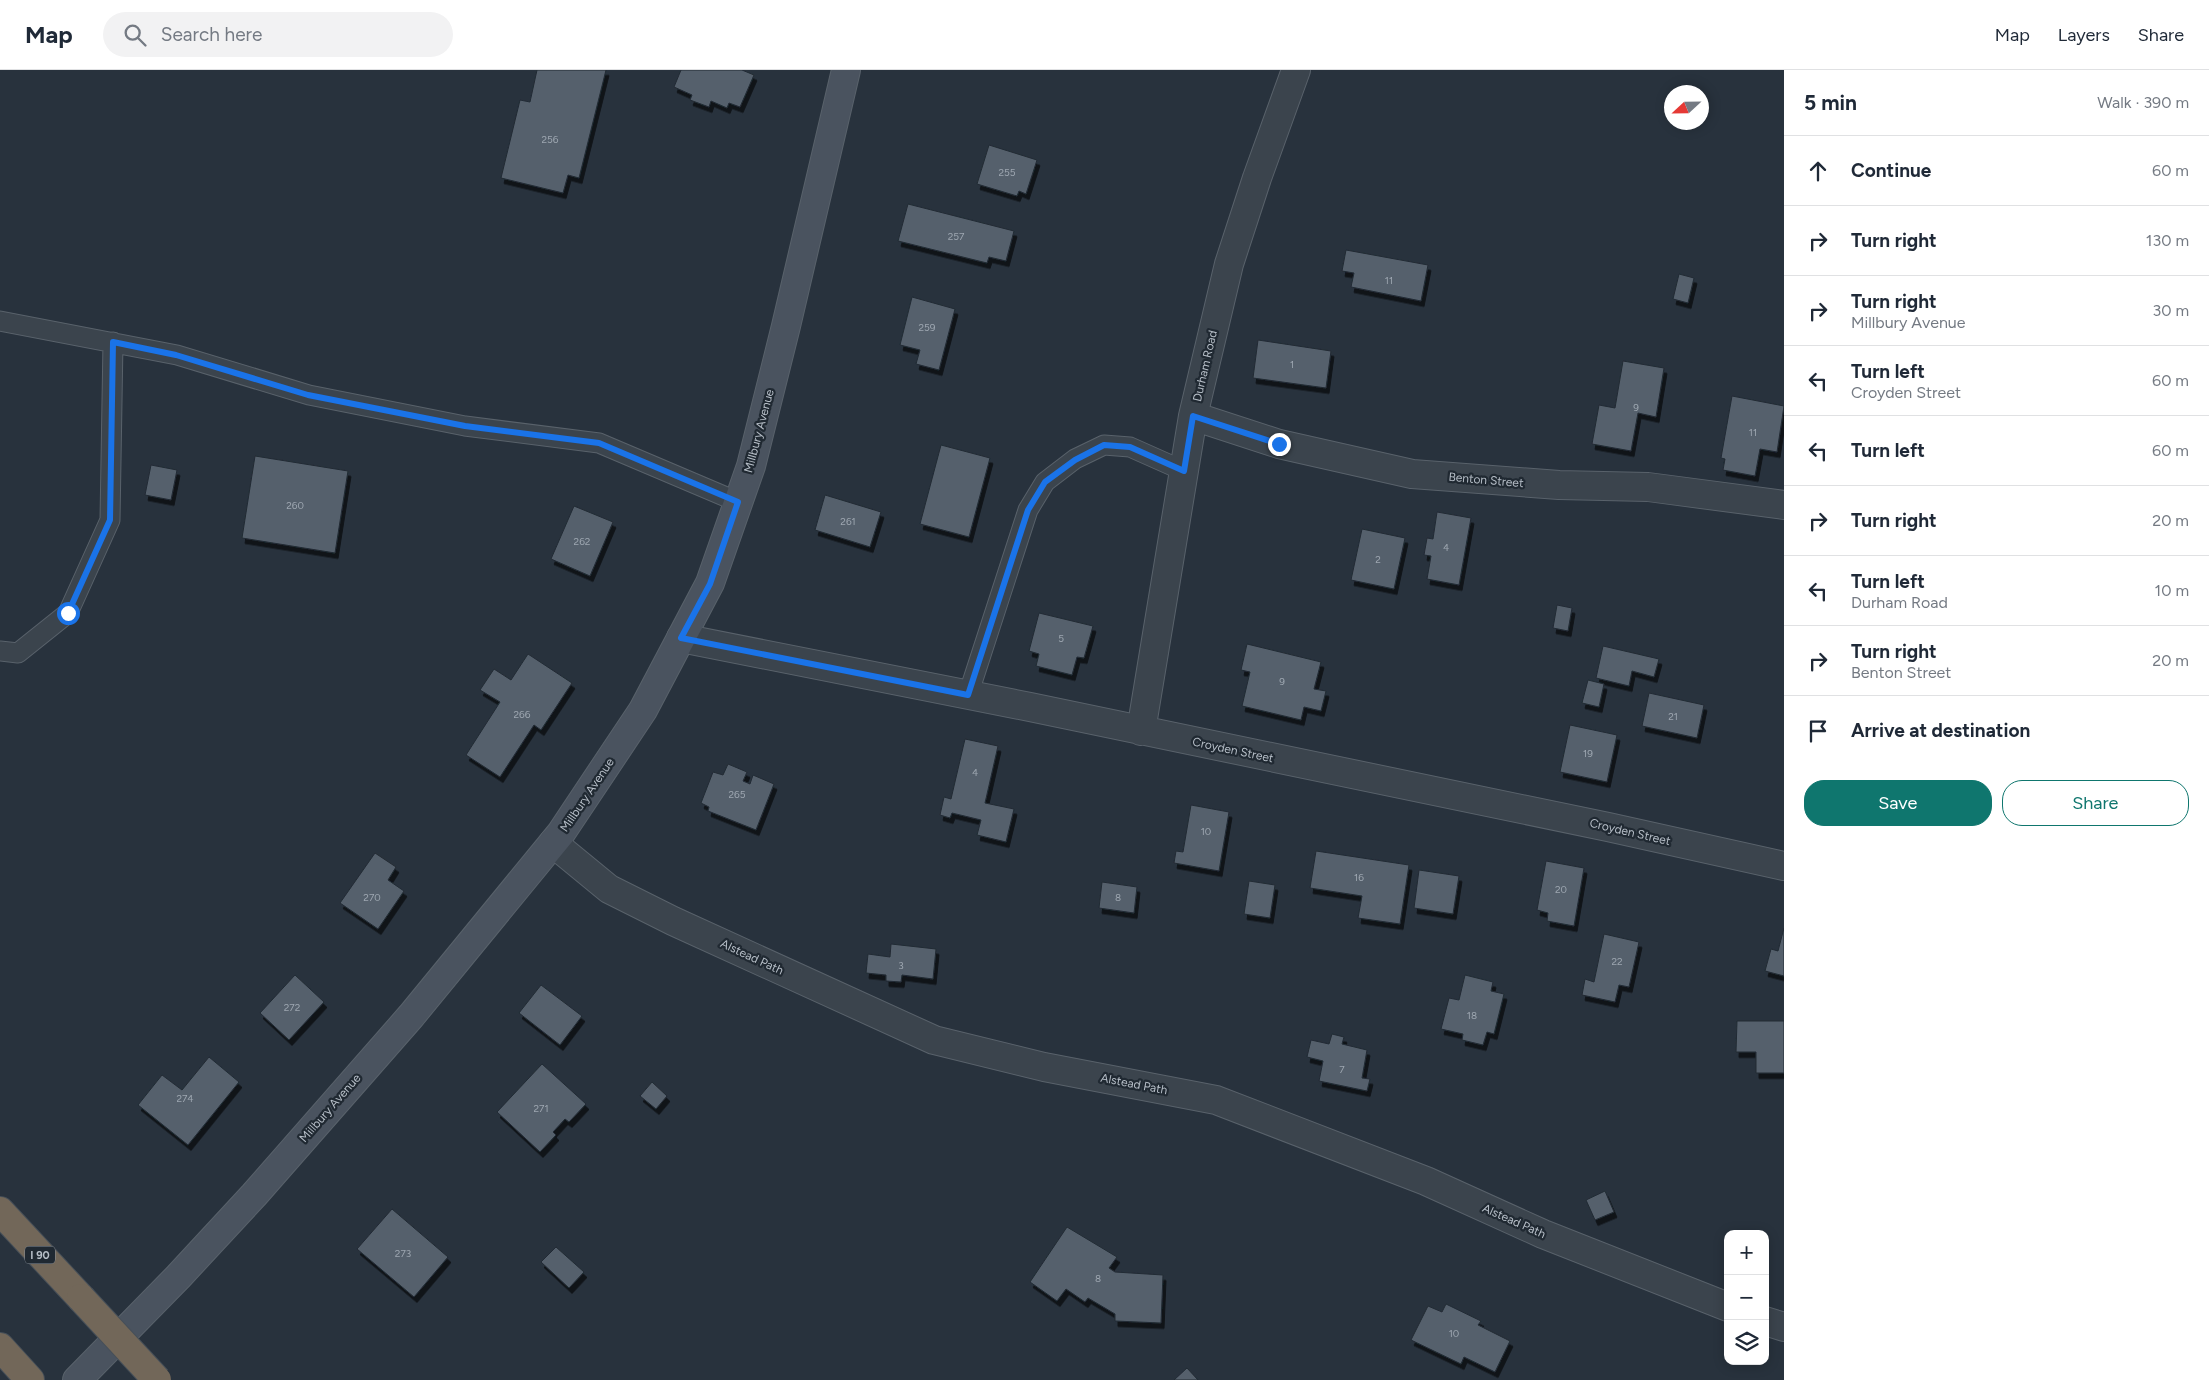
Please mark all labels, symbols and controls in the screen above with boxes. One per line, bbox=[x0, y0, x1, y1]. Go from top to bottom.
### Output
search box bbox=[103, 12, 453, 57]
text: Map bbox=[25, 20, 73, 49]
icon: search bbox=[121, 21, 149, 49]
text: Search here bbox=[161, 23, 262, 46]
text: Map bbox=[1995, 24, 2030, 46]
text: Layers bbox=[2058, 24, 2110, 46]
text: Share bbox=[2138, 24, 2184, 46]
north arrow bbox=[1664, 85, 1709, 130]
text: 5 min bbox=[1804, 90, 1857, 115]
text: Walk · 390 m bbox=[2097, 93, 2189, 112]
house number: 256 bbox=[542, 133, 559, 146]
icon: ahead bbox=[1804, 157, 1832, 185]
text: Continue bbox=[1851, 159, 1931, 182]
text: 60 m bbox=[2152, 161, 2189, 180]
house number: 255 bbox=[998, 166, 1016, 179]
icon: right bbox=[1804, 227, 1832, 255]
text: Turn right bbox=[1851, 229, 1937, 252]
house number: 257 bbox=[948, 230, 965, 243]
text: 130 m bbox=[2146, 231, 2189, 250]
house number: 11 bbox=[1385, 274, 1393, 287]
text: Turn right bbox=[1851, 290, 1937, 313]
icon: right bbox=[1804, 297, 1832, 325]
text: 30 m bbox=[2152, 301, 2189, 320]
text: Millbury Avenue bbox=[1851, 313, 1965, 332]
house number: 259 bbox=[919, 321, 936, 334]
street label: Durham Road bbox=[1190, 329, 1220, 403]
house number: 1 bbox=[1290, 358, 1294, 371]
text: Turn left bbox=[1851, 360, 1925, 383]
icon: left bbox=[1804, 367, 1832, 395]
text: 60 m bbox=[2152, 371, 2189, 390]
text: Croyden Street bbox=[1851, 383, 1961, 402]
street label: Millbury Avenue bbox=[741, 387, 777, 474]
house number: 9 bbox=[1633, 401, 1639, 414]
house number: 11 bbox=[1749, 426, 1757, 439]
route end bbox=[1268, 433, 1291, 456]
icon: left bbox=[1804, 437, 1832, 465]
text: Turn left bbox=[1851, 439, 1925, 462]
text: 60 m bbox=[2152, 441, 2189, 460]
street label: Benton Street bbox=[1448, 470, 1525, 490]
house number: 260 bbox=[286, 499, 304, 512]
icon: right bbox=[1804, 507, 1832, 535]
text: Turn right bbox=[1851, 509, 1937, 532]
text: 20 m bbox=[2152, 511, 2189, 530]
house number: 261 bbox=[840, 515, 856, 528]
house number: 262 bbox=[574, 535, 590, 548]
house number: 4 bbox=[1443, 541, 1449, 554]
house number: 2 bbox=[1375, 553, 1381, 566]
text: Turn left bbox=[1851, 570, 1925, 593]
icon: left bbox=[1804, 577, 1832, 605]
text: 10 m bbox=[2155, 581, 2189, 600]
text: Durham Road bbox=[1851, 593, 1948, 612]
route start bbox=[57, 602, 80, 625]
house number: 5 bbox=[1058, 632, 1064, 645]
text: Turn right bbox=[1851, 640, 1937, 663]
icon: right bbox=[1804, 647, 1832, 675]
text: 20 m bbox=[2152, 651, 2189, 670]
text: Benton Street bbox=[1851, 663, 1951, 682]
house number: 9 bbox=[1279, 675, 1285, 688]
house number: 266 bbox=[514, 708, 531, 721]
house number: 21 bbox=[1668, 710, 1678, 723]
icon: arrive bbox=[1804, 717, 1832, 745]
text: Arrive at destination bbox=[1851, 719, 2030, 742]
street label: Croyden Street bbox=[1191, 735, 1275, 766]
house number: 19 bbox=[1583, 747, 1593, 760]
street label: Millbury Avenue bbox=[557, 755, 617, 835]
house number: 4 bbox=[972, 766, 978, 779]
button: Save bbox=[1804, 780, 1992, 826]
button: Share bbox=[2002, 780, 2189, 826]
house number: 265 bbox=[729, 788, 746, 801]
street label: Croyden Street bbox=[1588, 816, 1672, 848]
house number: 10 bbox=[1201, 825, 1211, 838]
house number: 16 bbox=[1354, 871, 1364, 884]
house number: 20 bbox=[1555, 883, 1567, 896]
house number: 270 bbox=[363, 891, 381, 904]
house number: 8 bbox=[1115, 891, 1121, 904]
street label: Alstead Path bbox=[718, 936, 786, 978]
house number: 22 bbox=[1611, 955, 1623, 968]
house number: 3 bbox=[898, 959, 904, 972]
house number: 272 bbox=[284, 1001, 300, 1014]
house number: 18 bbox=[1467, 1009, 1477, 1022]
house number: 7 bbox=[1339, 1063, 1345, 1076]
street label: Millbury Avenue bbox=[297, 1071, 364, 1145]
street label: Alstead Path bbox=[1099, 1071, 1169, 1097]
house number: 274 bbox=[176, 1092, 194, 1105]
house number: 271 bbox=[533, 1102, 549, 1115]
street label: Alstead Path bbox=[1480, 1201, 1548, 1241]
map controls bbox=[1724, 1230, 1769, 1365]
button: + bbox=[1724, 1230, 1769, 1275]
road number: I 90 bbox=[25, 1246, 55, 1264]
house number: 273 bbox=[395, 1247, 411, 1260]
house number: 8 bbox=[1095, 1272, 1101, 1285]
button: − bbox=[1724, 1275, 1769, 1320]
button: layers bbox=[1724, 1320, 1769, 1365]
house number: 10 bbox=[1449, 1327, 1459, 1340]

